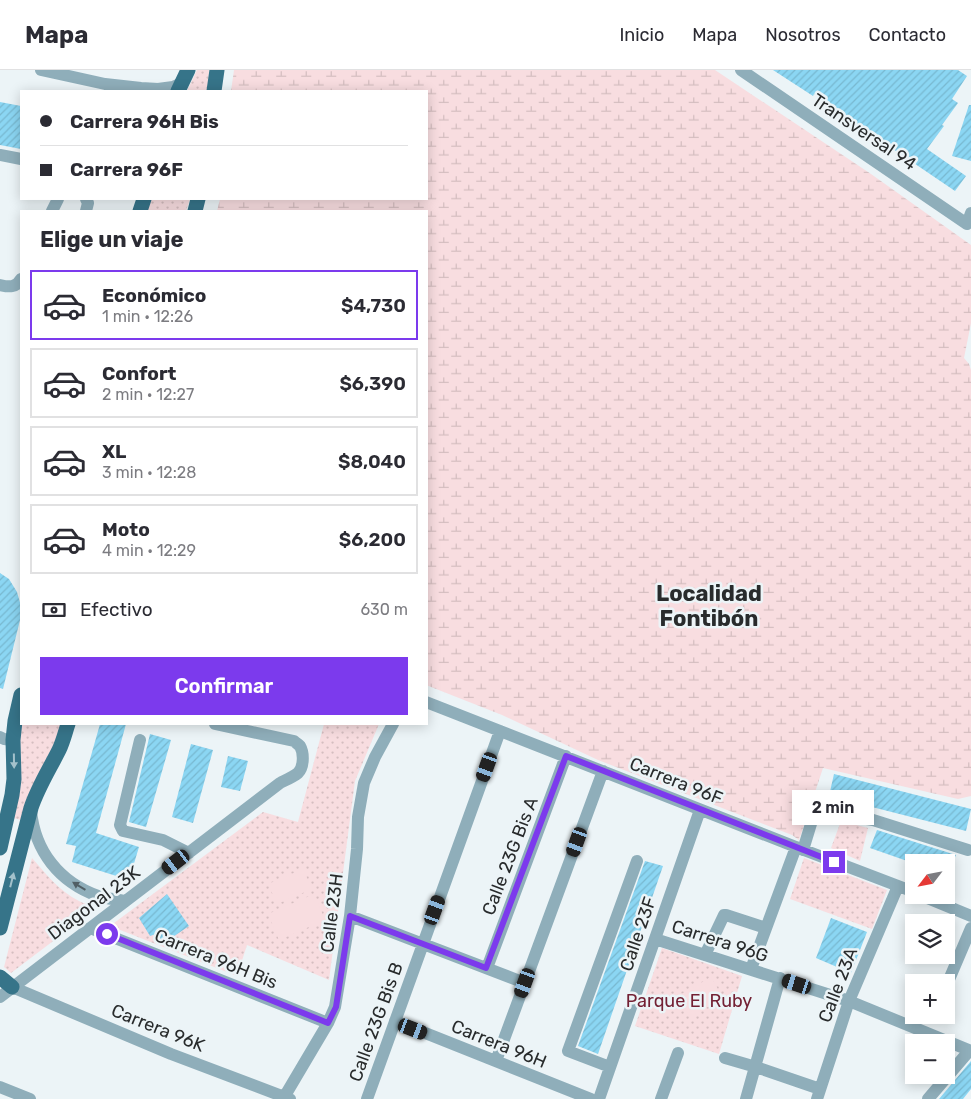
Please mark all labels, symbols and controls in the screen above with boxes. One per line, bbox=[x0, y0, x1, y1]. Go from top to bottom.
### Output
text: Mapa bbox=[25, 21, 88, 49]
text: Inicio bbox=[619, 24, 664, 46]
text: Mapa bbox=[692, 24, 737, 46]
text: Nosotros bbox=[765, 24, 841, 46]
text: Contacto bbox=[869, 24, 946, 46]
street label: Transversal 94 bbox=[808, 89, 920, 175]
text: Carrera 96H Bis bbox=[70, 110, 219, 133]
text: Carrera 96F bbox=[70, 158, 183, 181]
text: Elige un viaje bbox=[40, 226, 184, 253]
icon: car bbox=[42, 283, 87, 328]
text: Económico bbox=[102, 284, 206, 307]
text: $4,730 bbox=[341, 294, 406, 317]
text: 1 min · 12:26 bbox=[102, 307, 193, 326]
icon: car bbox=[42, 361, 87, 406]
text: Confort bbox=[102, 362, 176, 385]
text: $6,390 bbox=[339, 372, 406, 395]
text: 2 min · 12:27 bbox=[102, 385, 194, 404]
icon: car bbox=[42, 439, 87, 484]
text: XL bbox=[102, 440, 126, 463]
text: $8,040 bbox=[338, 450, 406, 473]
text: 3 min · 12:28 bbox=[102, 463, 196, 482]
icon: car bbox=[42, 517, 87, 562]
text: Moto bbox=[102, 518, 150, 541]
text: $6,200 bbox=[339, 528, 406, 551]
text: 4 min · 12:29 bbox=[102, 541, 196, 560]
district label: Localidad Fontibón bbox=[656, 580, 762, 632]
icon: cash bbox=[40, 596, 68, 624]
text: Efectivo bbox=[80, 598, 153, 621]
text: 630 m bbox=[360, 600, 408, 619]
button: Confirmar bbox=[40, 657, 408, 715]
car bbox=[474, 750, 499, 784]
street label: Carrera 96F bbox=[626, 752, 726, 810]
one-way arrow bbox=[10, 753, 18, 769]
callout: 2 min bbox=[793, 790, 875, 824]
street label: Calle 23G Bis A bbox=[477, 794, 543, 918]
text: 2 min bbox=[812, 798, 854, 817]
car bbox=[564, 825, 589, 859]
car bbox=[159, 847, 192, 877]
route end bbox=[823, 851, 845, 873]
north arrow bbox=[905, 854, 955, 904]
map controls bbox=[905, 854, 955, 1084]
street label: Diagonal 23K bbox=[44, 861, 145, 945]
street label: Calle 23H bbox=[316, 872, 348, 954]
one-way arrow bbox=[8, 873, 16, 888]
one-way arrow bbox=[73, 882, 86, 891]
car bbox=[422, 893, 447, 927]
street label: Calle 23F bbox=[615, 894, 661, 974]
button: layers bbox=[905, 914, 955, 964]
street label: Carrera 96G bbox=[669, 915, 771, 967]
route start bbox=[96, 923, 118, 945]
street label: Carrera 96H Bis bbox=[151, 924, 281, 994]
street label: Calle 23A bbox=[814, 944, 862, 1026]
street label: Calle 23G Bis B bbox=[344, 959, 408, 1085]
car bbox=[512, 966, 537, 1000]
car bbox=[780, 972, 813, 996]
button: + bbox=[905, 974, 955, 1024]
park label: Parque El Ruby bbox=[626, 990, 752, 1012]
street label: Carrera 96K bbox=[108, 999, 208, 1057]
street label: Carrera 96H bbox=[448, 1015, 550, 1073]
car bbox=[396, 1017, 429, 1041]
button: − bbox=[905, 1034, 955, 1084]

